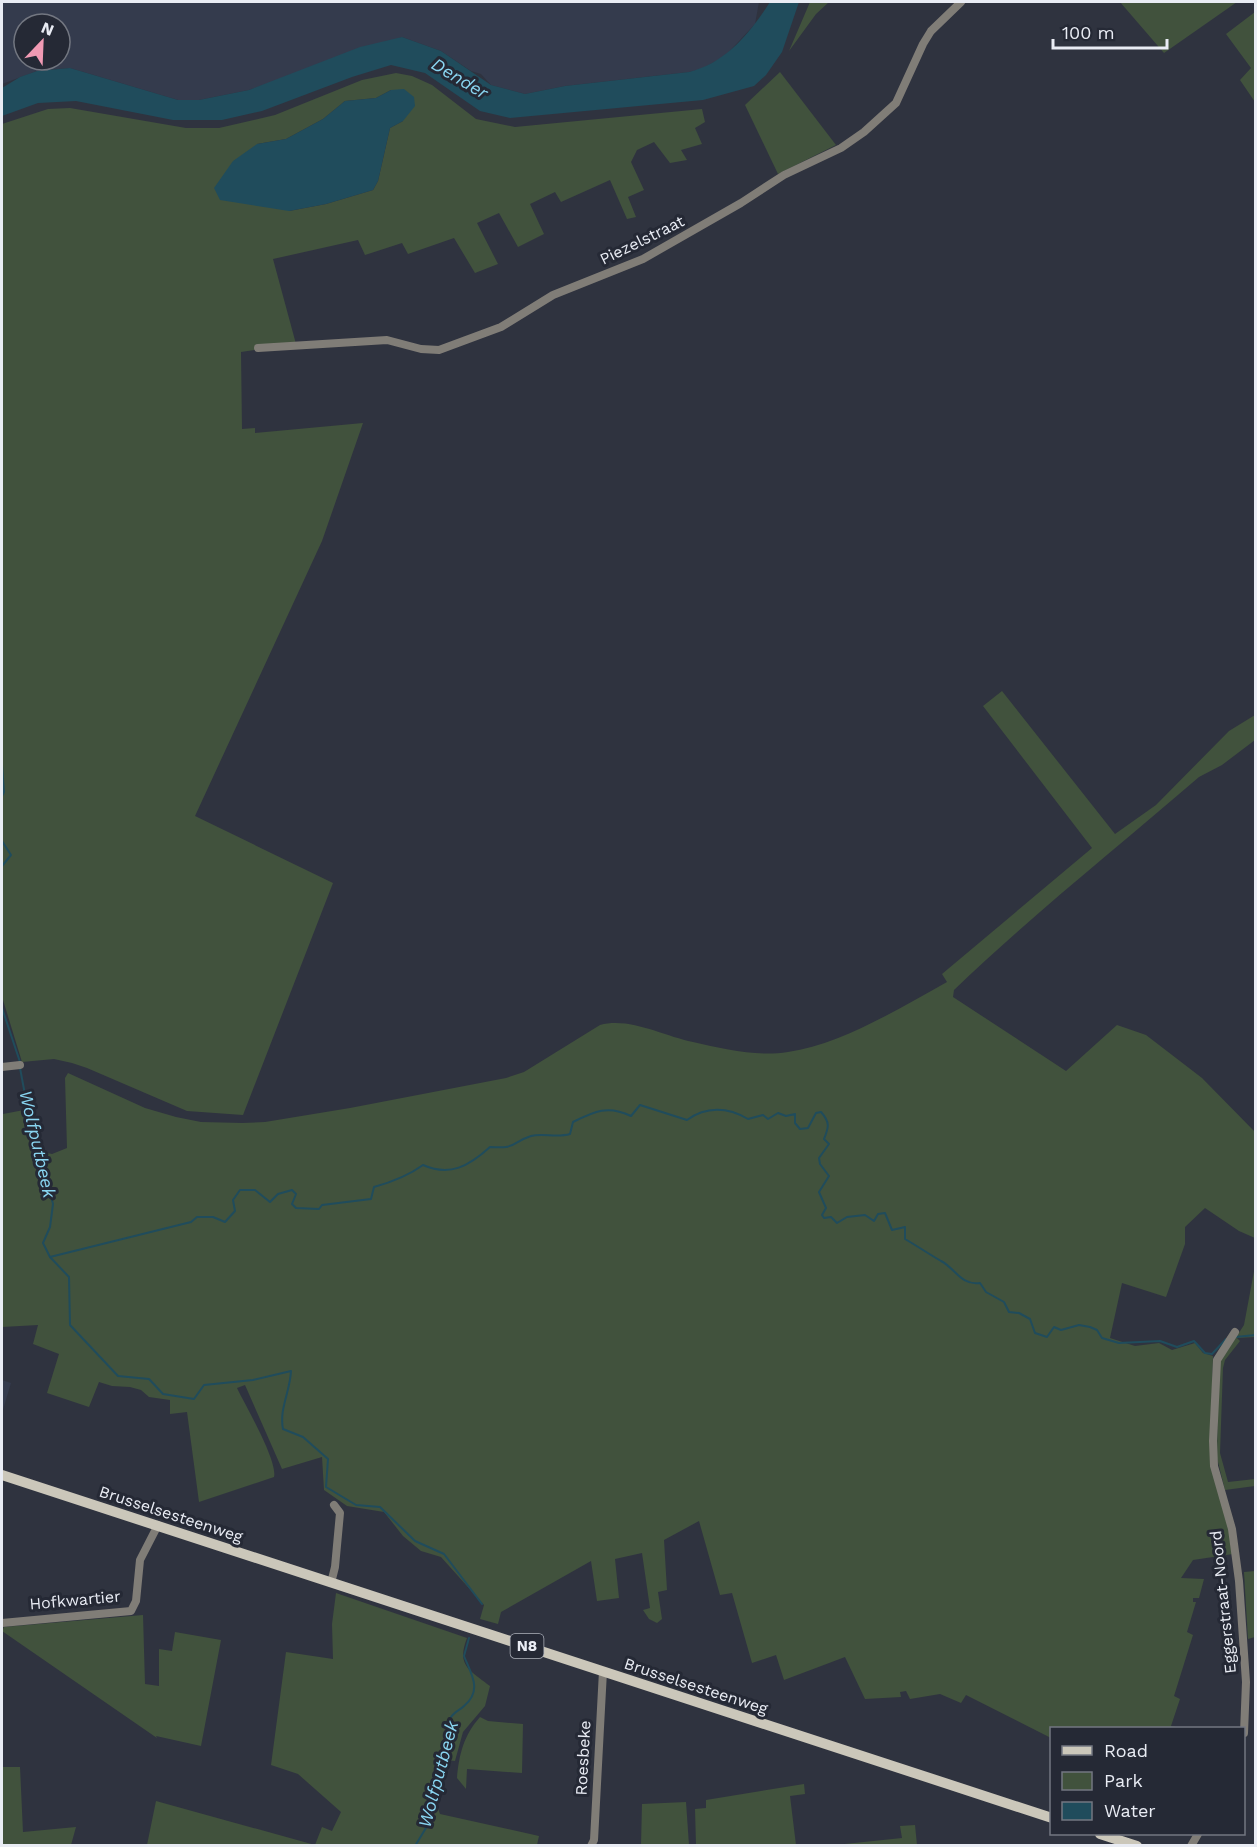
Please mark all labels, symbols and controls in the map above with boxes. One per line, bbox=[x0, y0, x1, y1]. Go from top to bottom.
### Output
north arrow bbox=[12, 12, 72, 72]
scale bar bbox=[1053, 12, 1167, 50]
text: N bbox=[38, 18, 57, 40]
text: 100 m bbox=[1062, 22, 1115, 43]
water label: Dender bbox=[428, 53, 493, 104]
street label: Piezelstraat bbox=[597, 211, 688, 269]
water label: Wolfputbeek bbox=[15, 1088, 61, 1201]
street label: Brusselsesteenweg bbox=[97, 1482, 246, 1546]
street label: Eggerstraat-Noord bbox=[1206, 1530, 1240, 1674]
street label: Hofkwartier bbox=[29, 1587, 122, 1613]
road number: N8 bbox=[510, 1634, 544, 1658]
street label: Brusselsesteenweg bbox=[622, 1654, 771, 1718]
water label: Wolfputbeek bbox=[414, 1717, 463, 1830]
street label: Roesbeke bbox=[572, 1720, 594, 1796]
legend bbox=[1050, 1727, 1245, 1835]
text: Road bbox=[1104, 1740, 1148, 1761]
text: Park bbox=[1104, 1770, 1143, 1791]
text: Water bbox=[1104, 1800, 1156, 1821]

